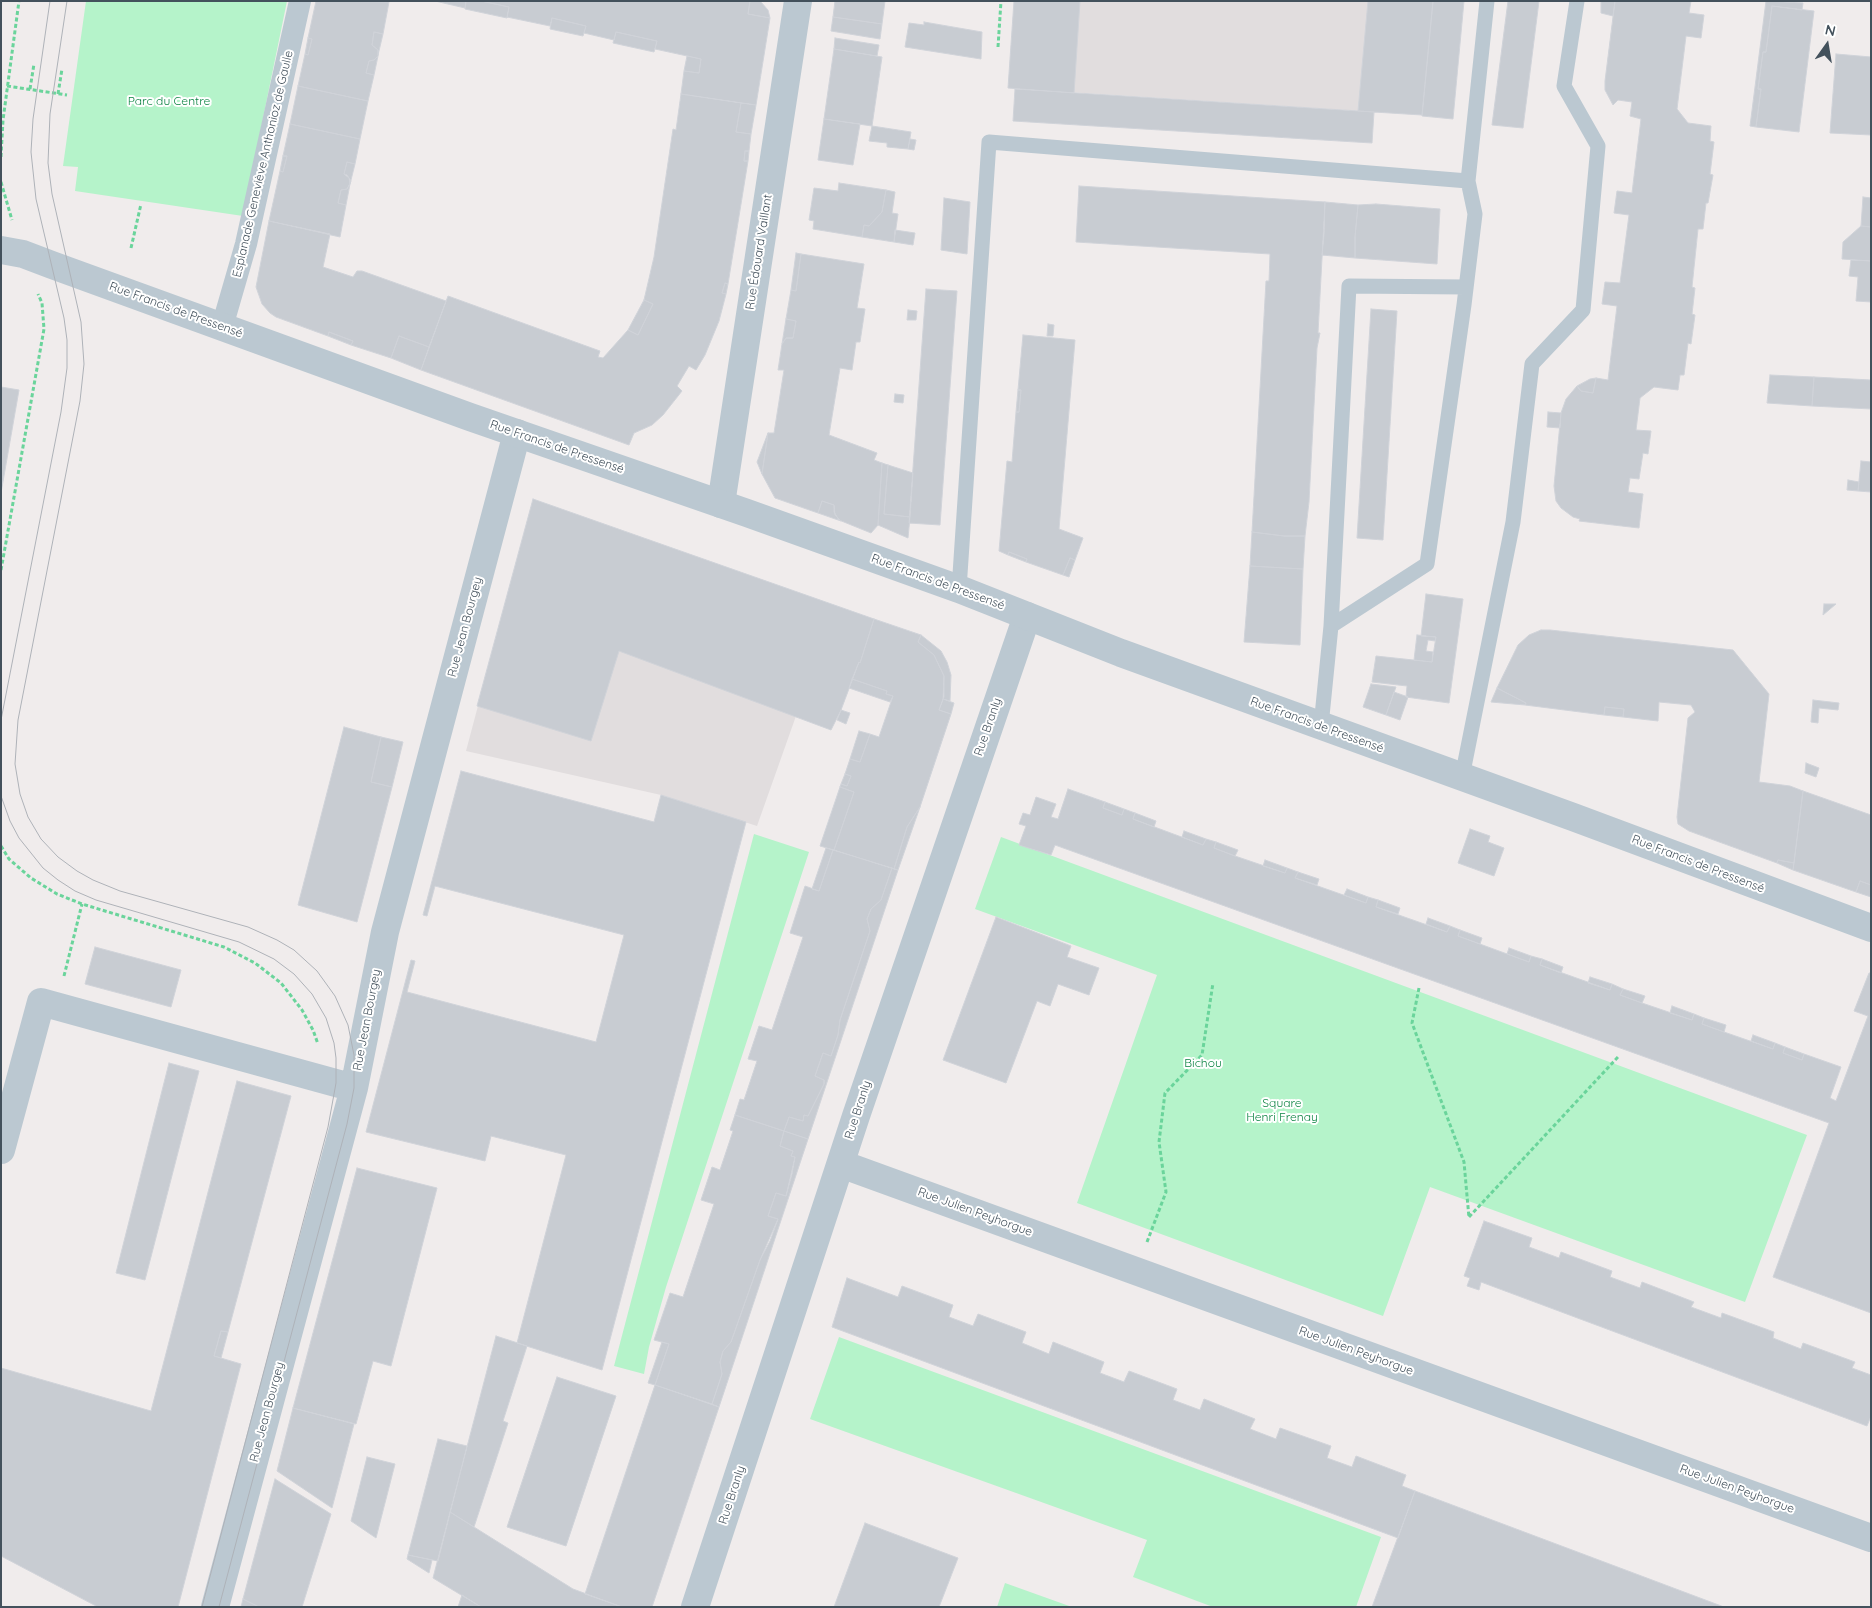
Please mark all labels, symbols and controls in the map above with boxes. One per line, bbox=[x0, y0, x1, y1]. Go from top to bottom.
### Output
north arrow bbox=[1802, 20, 1852, 70]
text: N bbox=[1823, 20, 1837, 40]
street label: Esplanade Geneviève Anthonioz de Gaulle bbox=[230, 49, 296, 279]
park label: Parc du Centre bbox=[128, 94, 210, 108]
street label: Rue Édouard Vaillant bbox=[743, 193, 775, 311]
street label: Rue Francis de Pressensé bbox=[107, 279, 245, 341]
street label: Rue Francis de Pressensé bbox=[488, 417, 626, 477]
street label: Rue Francis de Pressensé bbox=[869, 551, 1007, 613]
street label: Rue Jean Bourgey bbox=[445, 575, 485, 679]
street label: Rue Francis de Pressensé bbox=[1248, 694, 1386, 756]
street label: Rue Branly bbox=[971, 696, 1005, 758]
street label: Rue Francis de Pressensé bbox=[1630, 832, 1766, 896]
street label: Rue Jean Bourgey bbox=[350, 968, 384, 1072]
park label: Bichou bbox=[1184, 1056, 1222, 1070]
street label: Rue Branly bbox=[842, 1079, 874, 1141]
park label: Square Henri Frenay bbox=[1246, 1096, 1318, 1124]
street label: Rue Julien Peyhorgue bbox=[916, 1185, 1034, 1239]
street label: Rue Julien Peyhorgue bbox=[1297, 1324, 1415, 1378]
street label: Rue Jean Bourgey bbox=[247, 1360, 287, 1464]
street label: Rue Julien Peyhorgue bbox=[1678, 1462, 1796, 1516]
street label: Rue Branly bbox=[716, 1464, 748, 1526]

